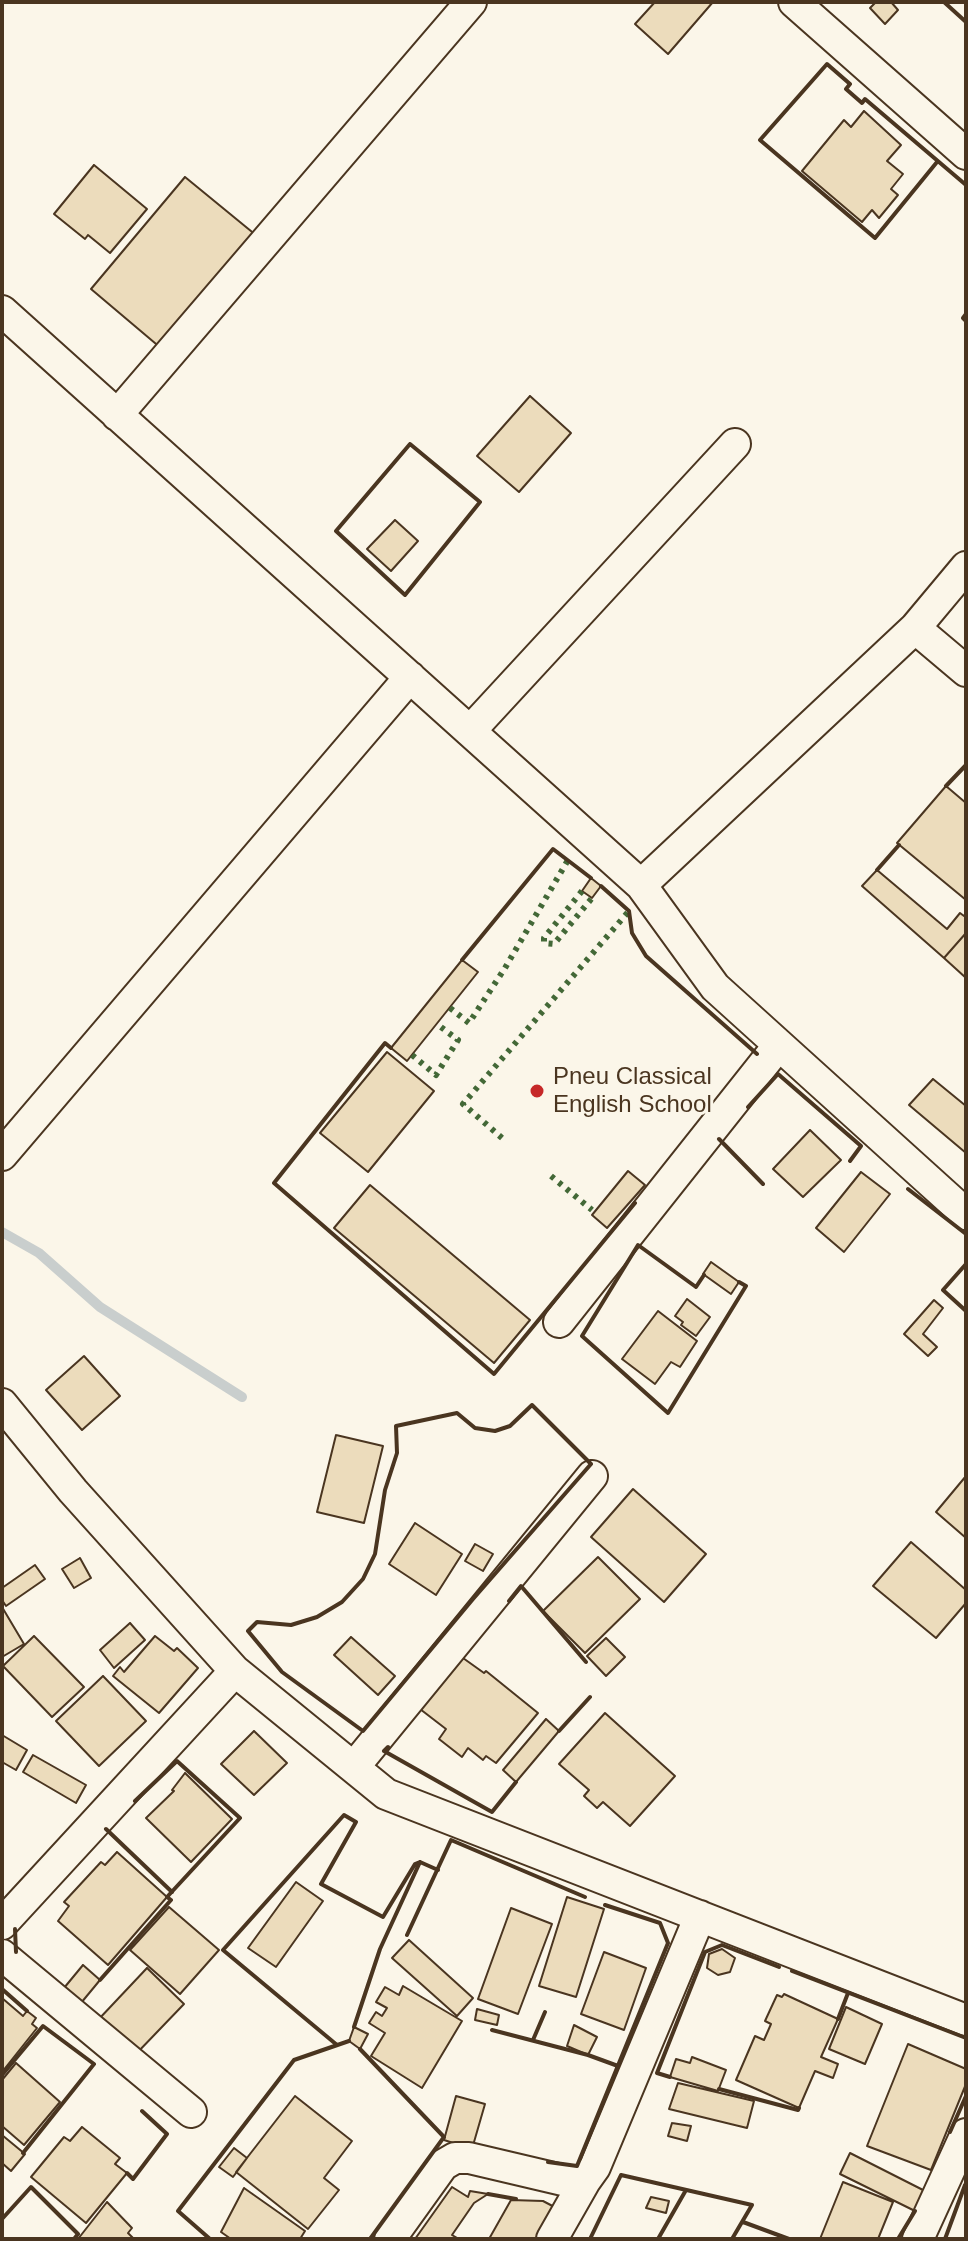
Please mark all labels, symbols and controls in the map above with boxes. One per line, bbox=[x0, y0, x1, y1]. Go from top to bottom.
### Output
place label: Pneu Classical English School bbox=[553, 1063, 712, 1119]
marker: Pneu Classical English School bbox=[528, 1082, 546, 1100]

